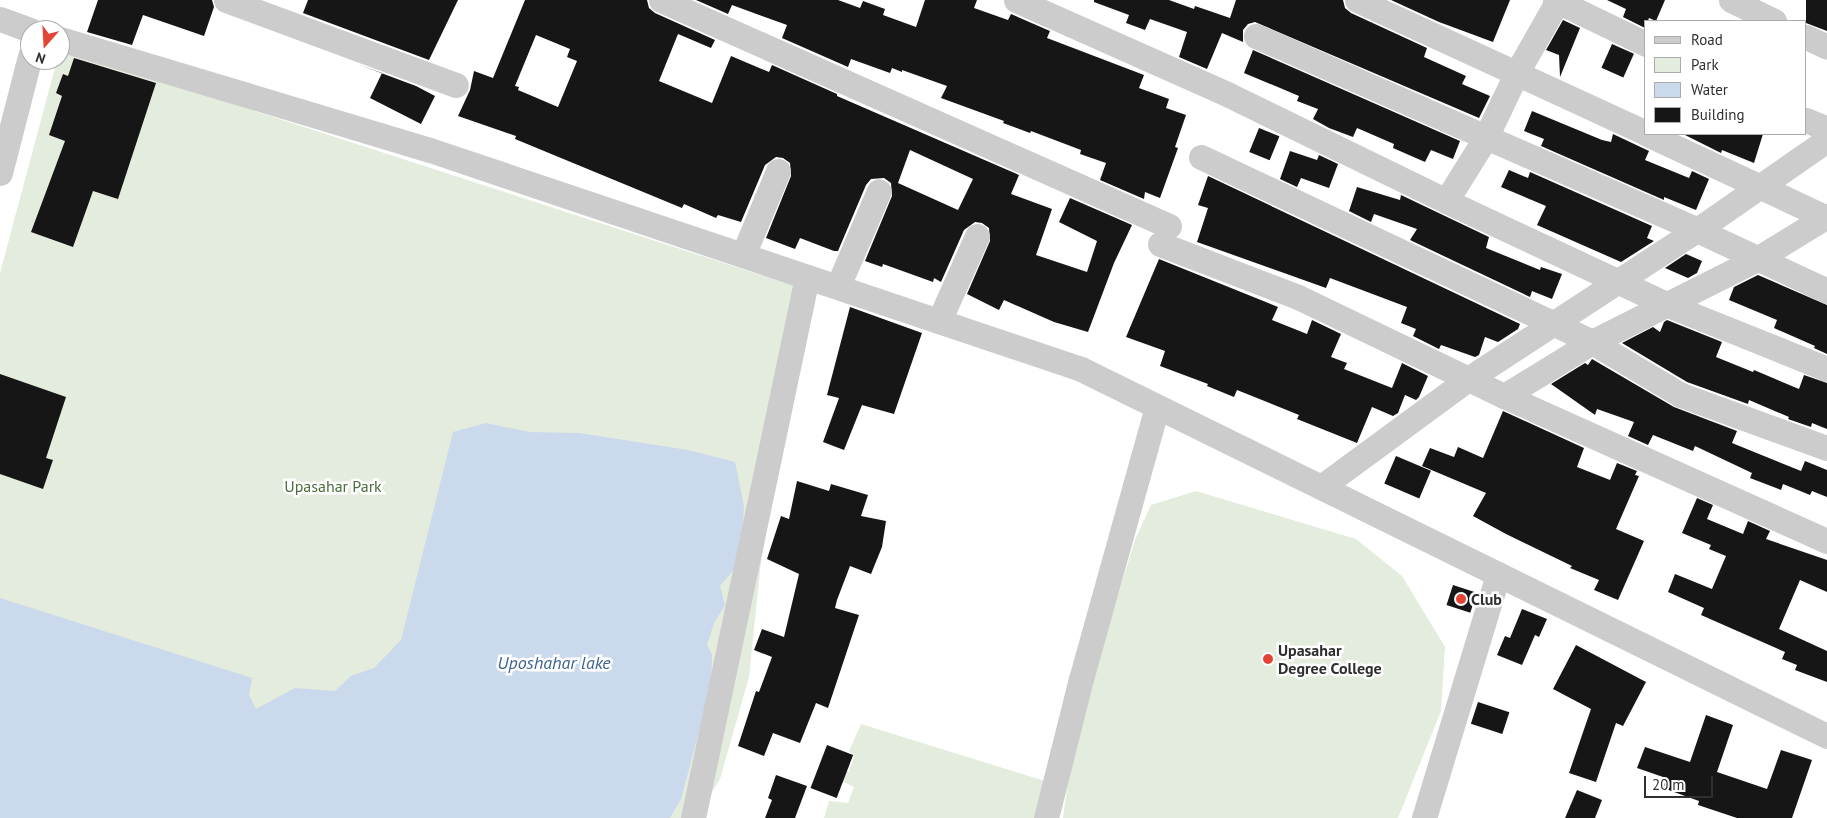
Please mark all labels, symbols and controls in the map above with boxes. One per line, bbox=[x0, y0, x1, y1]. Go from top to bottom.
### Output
north arrow bbox=[20, 20, 70, 70]
legend bbox=[1644, 20, 1807, 135]
text: Road bbox=[1691, 30, 1723, 49]
text: N bbox=[33, 48, 48, 68]
text: Park bbox=[1691, 55, 1719, 74]
text: Water bbox=[1691, 80, 1728, 99]
text: Building bbox=[1691, 105, 1745, 124]
park label: Upasahar Park bbox=[284, 476, 382, 496]
place label: Club bbox=[1471, 589, 1502, 609]
marker: Club bbox=[1455, 593, 1467, 605]
place label: Upasahar Degree College bbox=[1278, 640, 1382, 678]
water label: Uposhahar lake bbox=[497, 652, 611, 674]
marker: Upasahar Degree College bbox=[1262, 653, 1274, 665]
scale bar bbox=[1647, 766, 1716, 798]
text: 20 m bbox=[1652, 775, 1685, 794]

